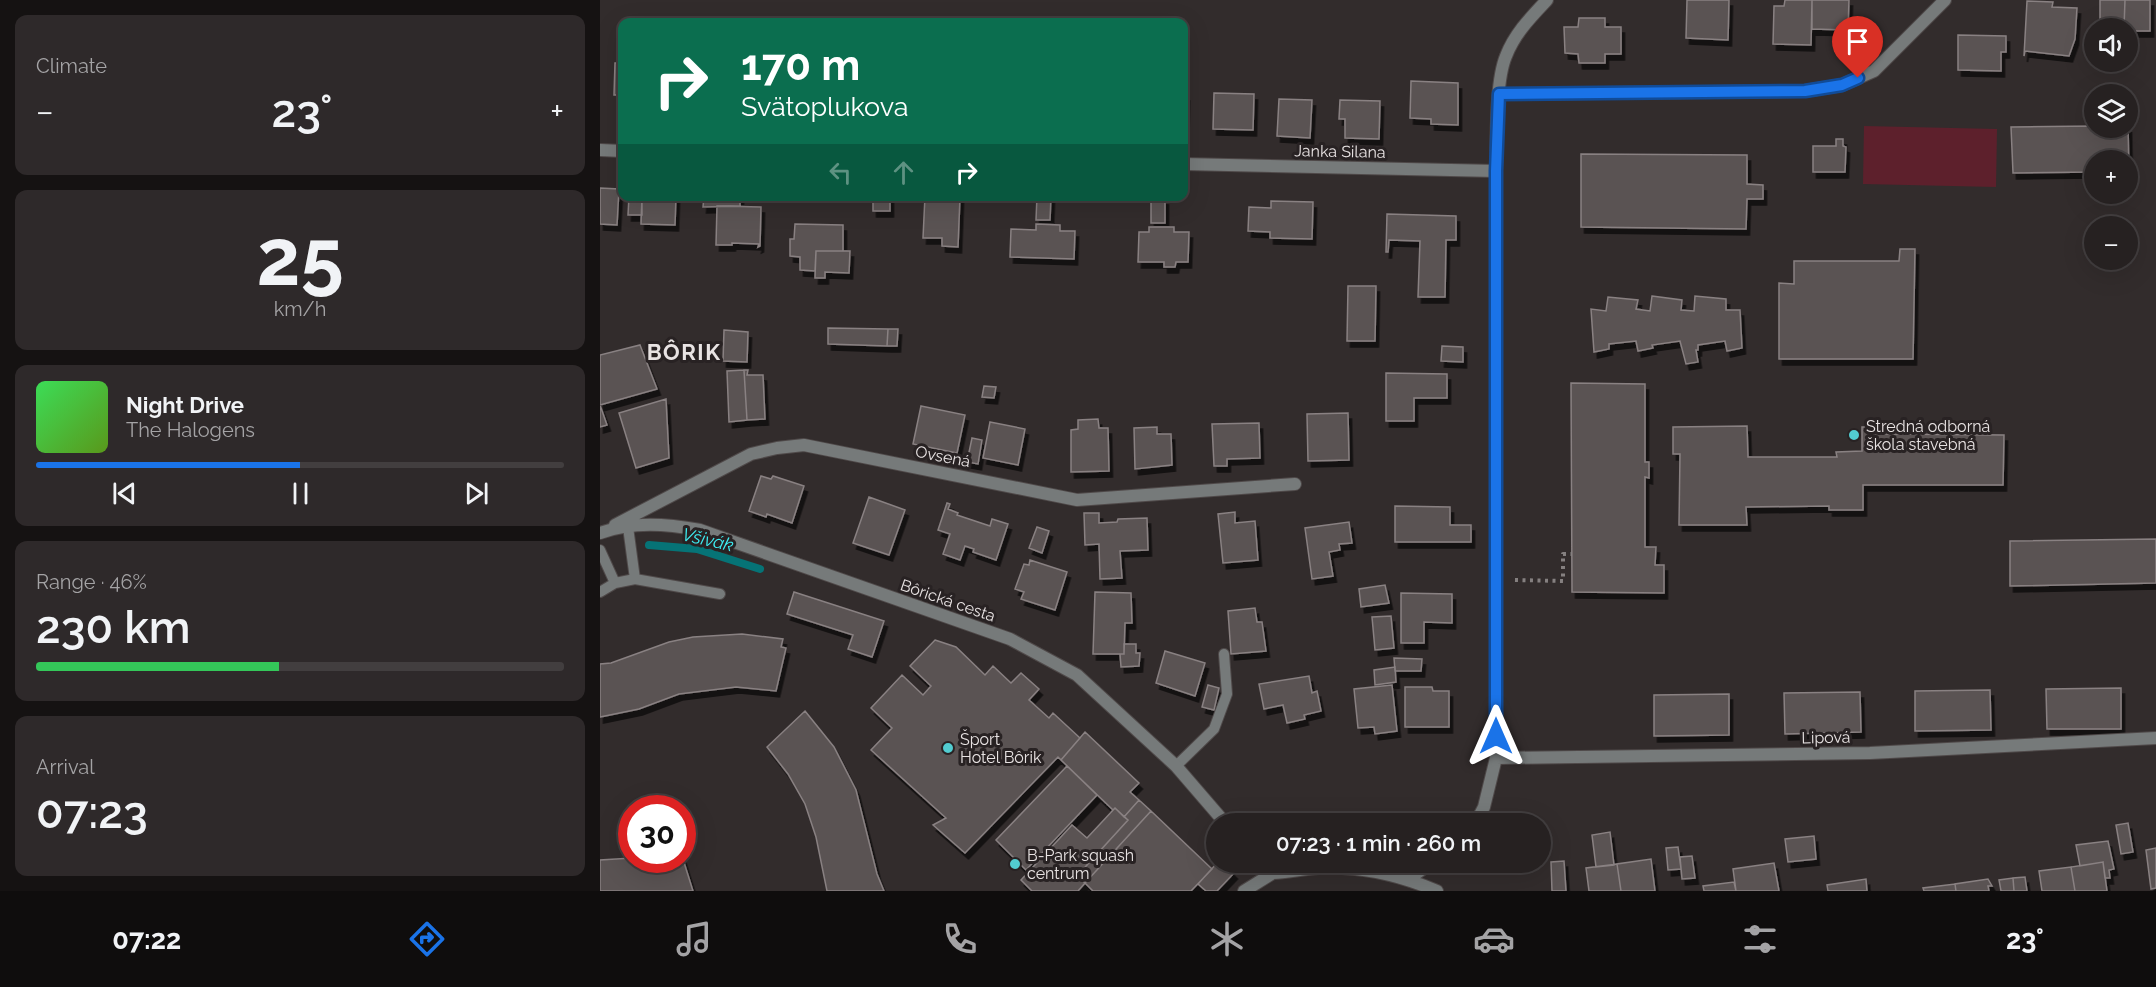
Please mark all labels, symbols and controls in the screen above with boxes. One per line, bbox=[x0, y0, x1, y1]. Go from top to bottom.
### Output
pin bbox=[1832, 16, 1883, 78]
map controls bbox=[2084, 18, 2138, 270]
button: sound bbox=[2084, 18, 2138, 72]
icon: arrive bbox=[1841, 25, 1874, 58]
text: 170 m bbox=[741, 41, 860, 90]
icon: right bbox=[642, 42, 720, 120]
text: Climate bbox=[36, 54, 107, 78]
button: layers bbox=[2084, 84, 2138, 138]
text: 23° bbox=[272, 85, 333, 138]
text: Svätoplukova bbox=[741, 91, 908, 122]
text: − bbox=[36, 92, 54, 131]
text: + bbox=[550, 92, 564, 131]
street label: Janka Silana bbox=[1294, 141, 1386, 162]
button: + bbox=[2084, 150, 2138, 204]
icon: left bbox=[824, 156, 857, 189]
icon: ahead bbox=[887, 156, 920, 189]
icon: right bbox=[950, 156, 983, 189]
text: 25 bbox=[256, 212, 344, 303]
button: − bbox=[2084, 216, 2138, 270]
text: km/h bbox=[274, 297, 326, 321]
district label: BÔRIK bbox=[647, 339, 721, 365]
text: Night Drive bbox=[126, 392, 244, 418]
place label: Stredná odborná škola stavebná bbox=[1866, 417, 1990, 454]
text: The Halogens bbox=[126, 418, 255, 442]
marker: Stredná odborná škola stavebná bbox=[1847, 428, 1861, 442]
street label: Ovsená bbox=[914, 442, 972, 471]
icon: previous bbox=[108, 477, 141, 510]
icon: pause bbox=[284, 477, 317, 510]
icon: next bbox=[460, 477, 493, 510]
water label: Všivák bbox=[680, 523, 736, 556]
text: Range · 46% bbox=[36, 570, 147, 594]
street label: Bôrická cesta bbox=[898, 575, 998, 626]
text: 230 km bbox=[36, 601, 191, 654]
position arrow bbox=[1464, 704, 1528, 768]
street label: Lipová bbox=[1801, 728, 1851, 747]
place label: Šport Hotel Bôrik bbox=[960, 729, 1042, 767]
marker: Šport Hotel Bôrik bbox=[941, 741, 955, 755]
text: Arrival bbox=[36, 755, 95, 779]
text: 07:23 bbox=[36, 786, 148, 839]
speed limit sign: 30 bbox=[618, 795, 696, 873]
text: 07:23 · 1 min · 260 m bbox=[1276, 830, 1481, 856]
place label: B-Park squash centrum bbox=[1027, 846, 1134, 883]
marker: B-Park squash centrum bbox=[1008, 857, 1022, 871]
icon: directions bbox=[406, 918, 448, 960]
icon: music bbox=[673, 918, 715, 960]
icon: phone bbox=[939, 918, 981, 960]
icon: climate bbox=[1206, 918, 1248, 960]
icon: car bbox=[1473, 918, 1515, 960]
icon: filters bbox=[1739, 918, 1781, 960]
text: 07:22 bbox=[112, 924, 181, 955]
text: 23° bbox=[2006, 924, 2044, 955]

